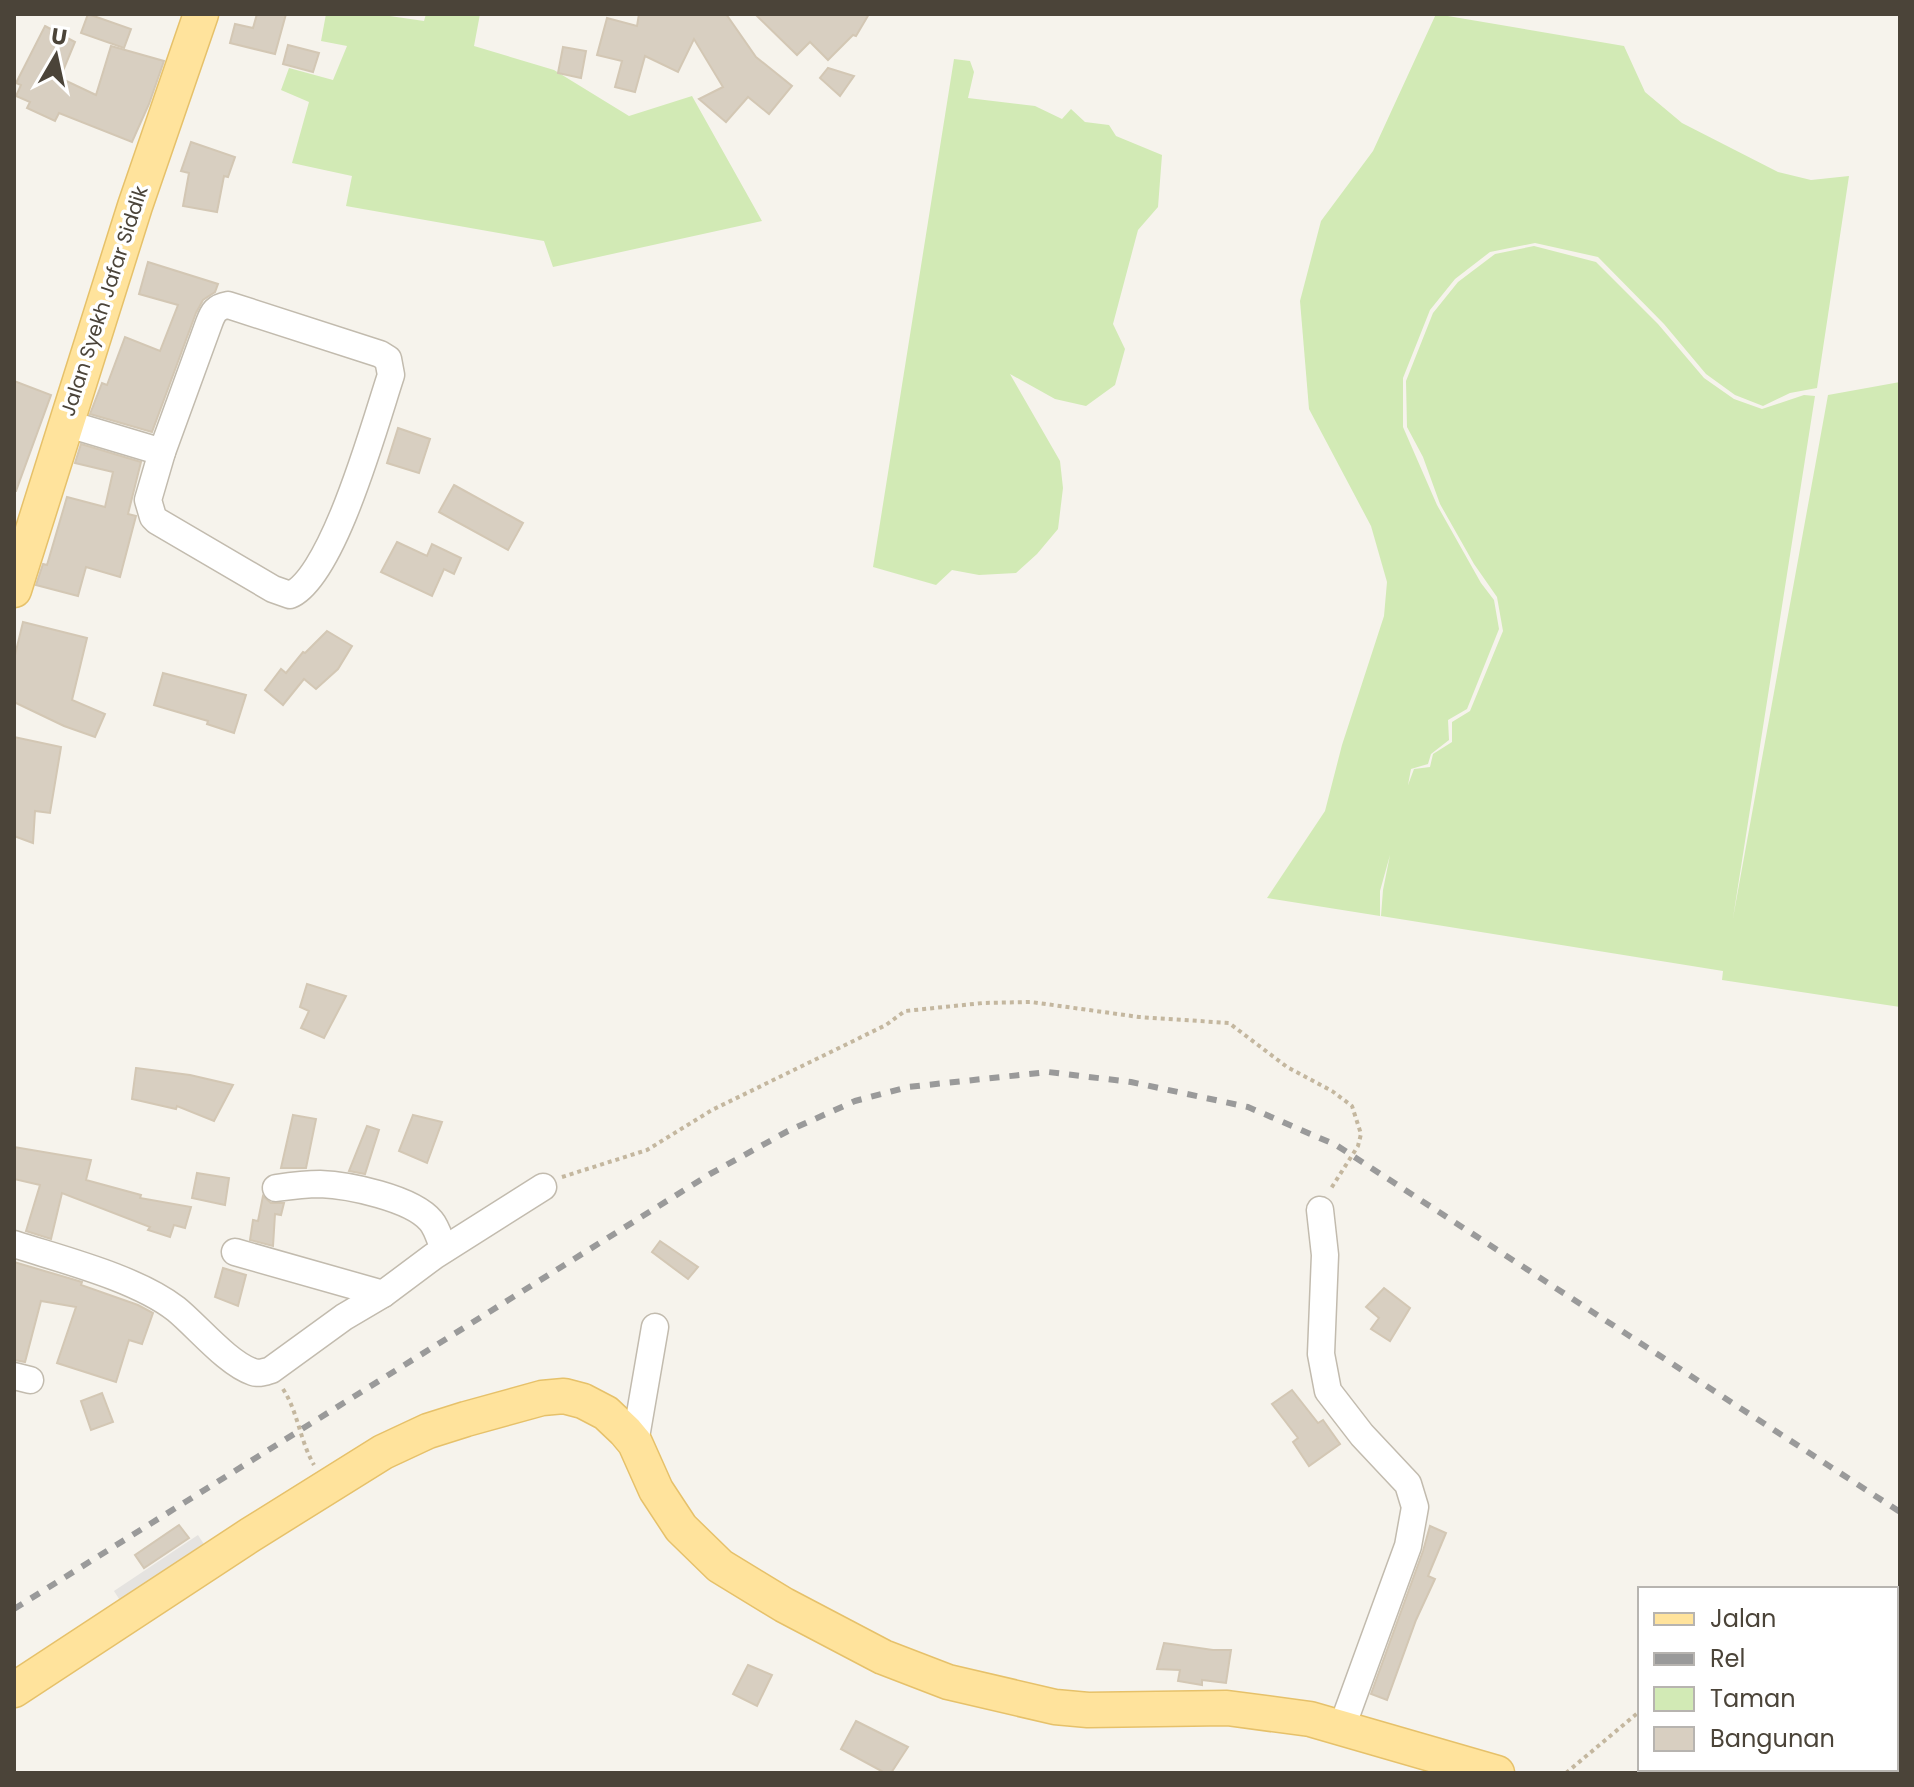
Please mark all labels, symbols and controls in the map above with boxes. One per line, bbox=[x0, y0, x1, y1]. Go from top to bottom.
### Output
north arrow bbox=[16, 16, 96, 96]
text: U bbox=[49, 20, 69, 53]
street label: Jalan Syekh Jafar Siddik bbox=[54, 182, 155, 420]
legend bbox=[1638, 1587, 1898, 1771]
text: Jalan bbox=[1710, 1602, 1776, 1635]
text: Rel bbox=[1710, 1642, 1745, 1675]
text: Taman bbox=[1710, 1682, 1796, 1715]
text: Bangunan bbox=[1710, 1722, 1835, 1755]

